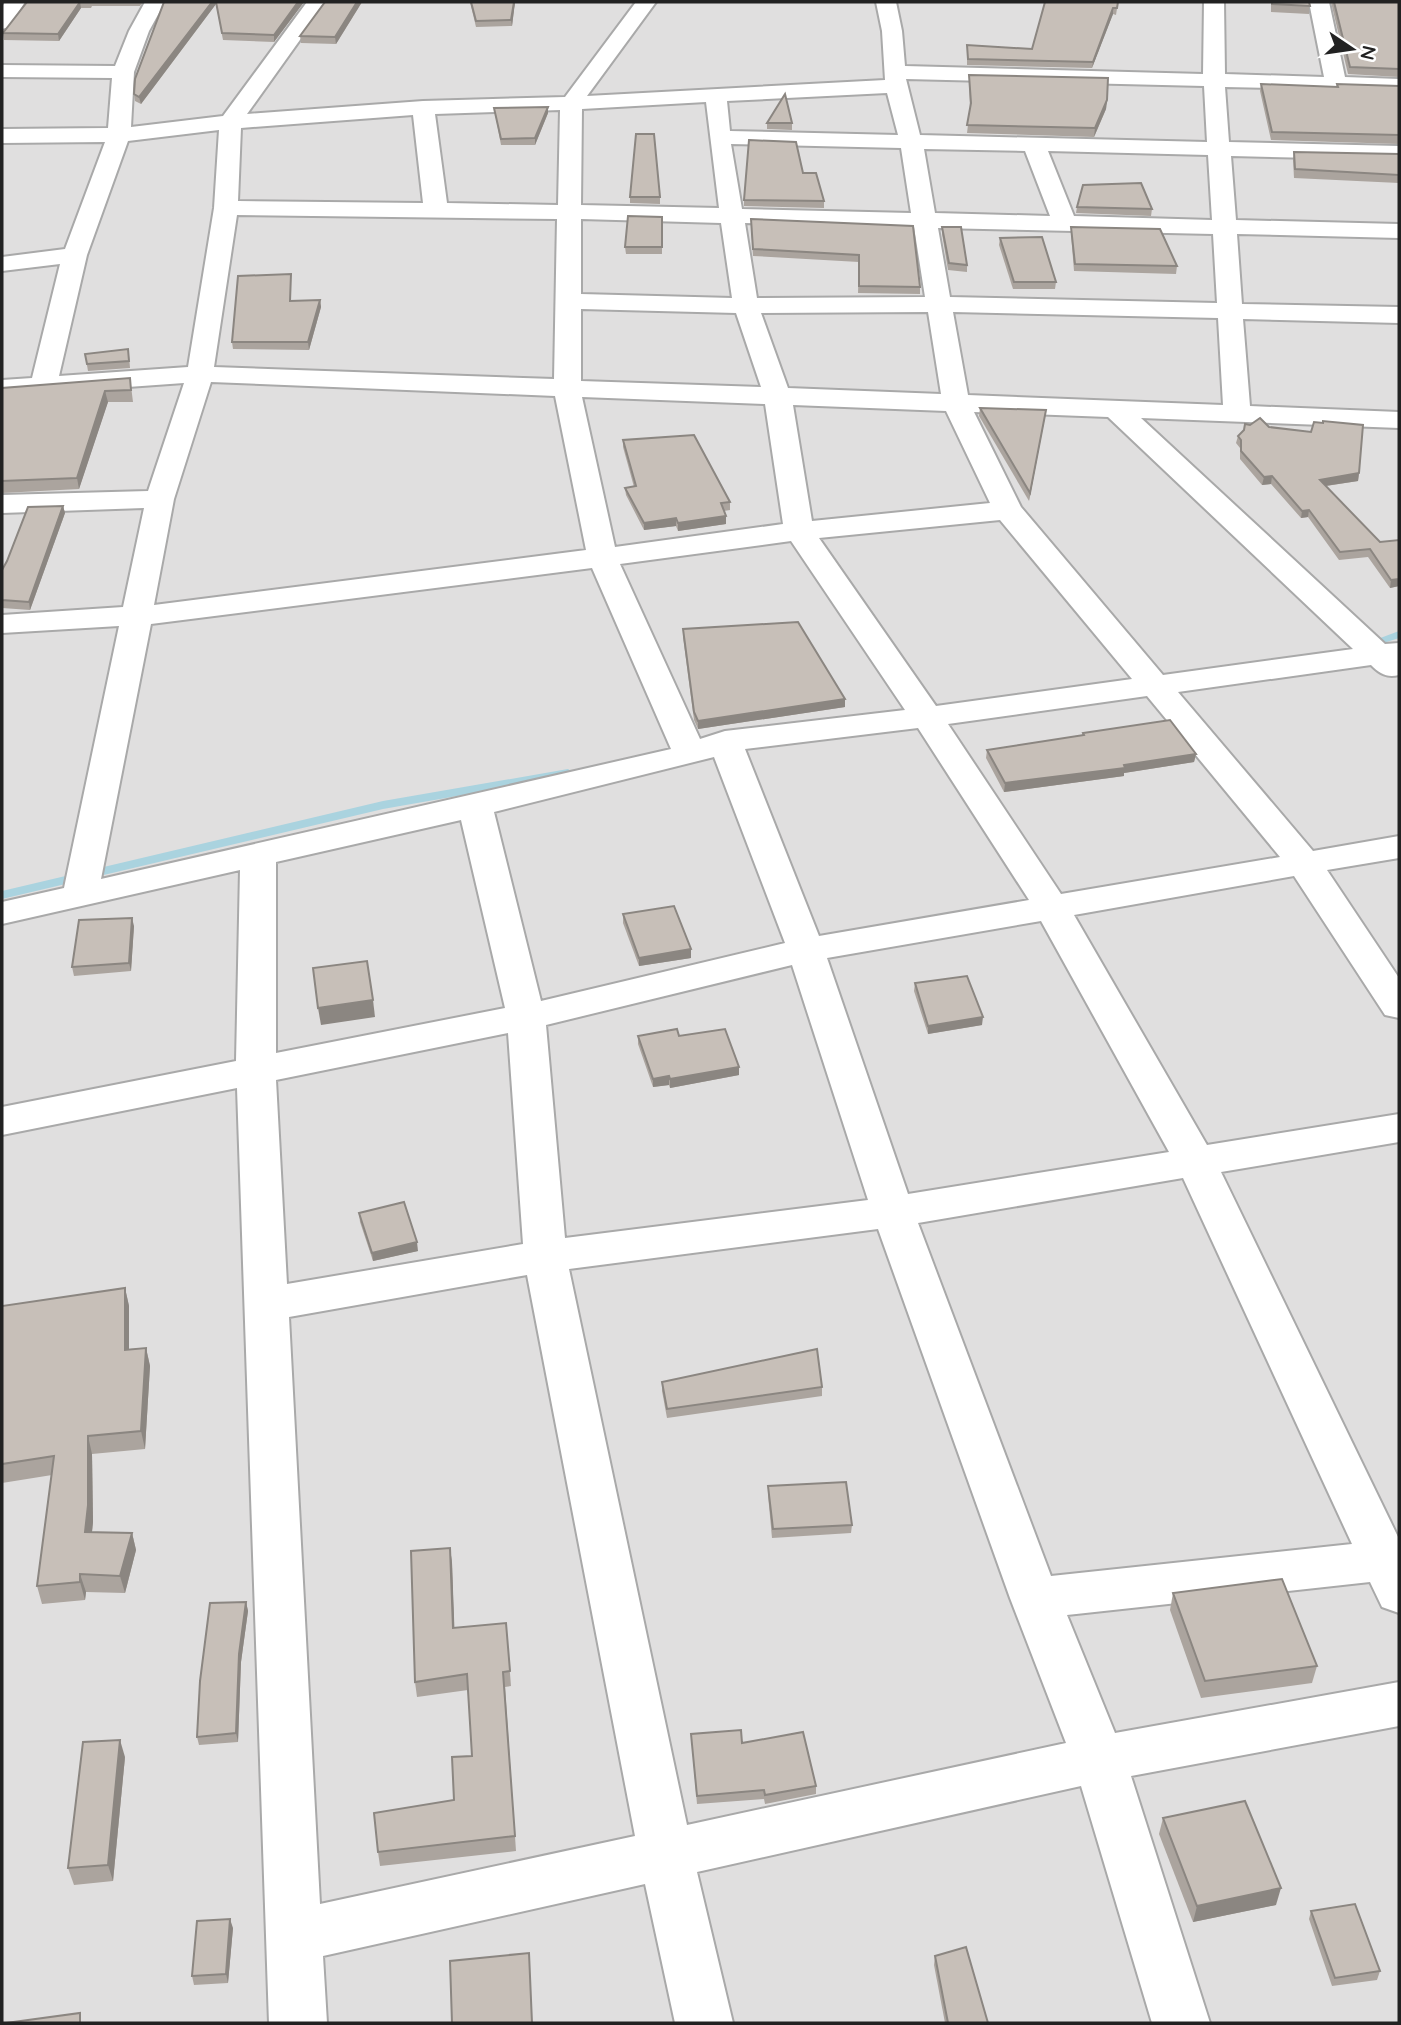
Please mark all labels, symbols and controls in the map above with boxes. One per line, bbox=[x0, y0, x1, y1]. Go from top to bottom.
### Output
north arrow bbox=[1317, 14, 1387, 84]
text: N bbox=[1355, 43, 1382, 62]

